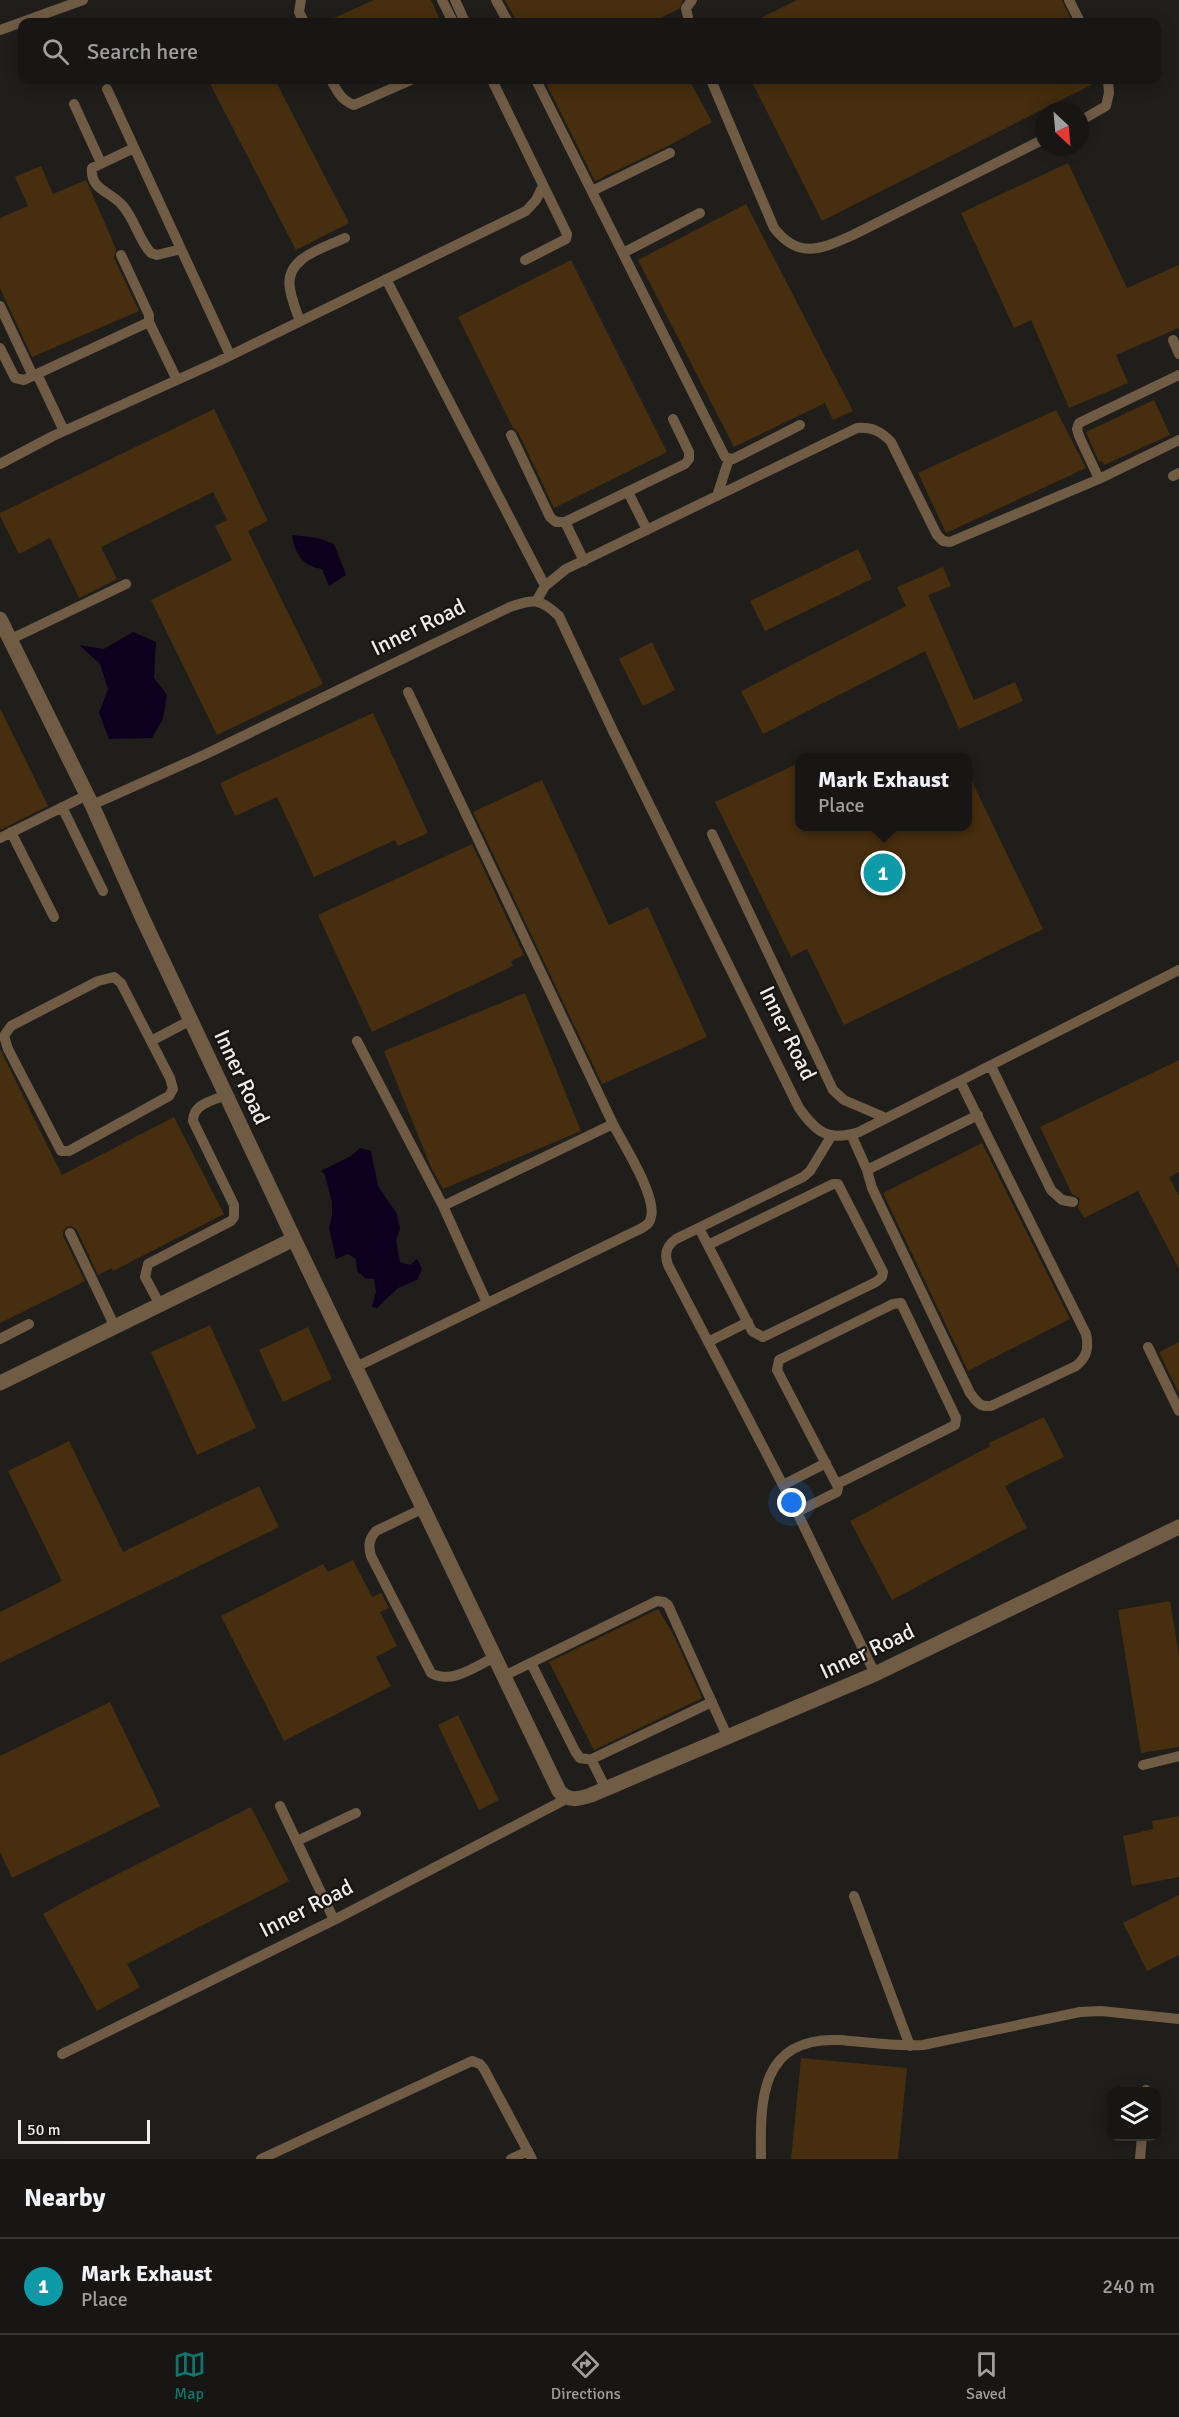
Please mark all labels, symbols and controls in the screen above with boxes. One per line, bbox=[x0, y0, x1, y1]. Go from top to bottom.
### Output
search box bbox=[18, 18, 1161, 84]
icon: search bbox=[39, 35, 72, 68]
text: Search here bbox=[87, 38, 198, 65]
north arrow bbox=[1035, 102, 1089, 156]
street label: Inner Road bbox=[366, 593, 470, 661]
popup bbox=[795, 753, 972, 831]
text: Mark Exhaust bbox=[818, 766, 949, 793]
text: Place bbox=[818, 793, 865, 818]
pin: 1 bbox=[864, 850, 902, 896]
street label: Inner Road bbox=[754, 981, 822, 1085]
street label: Inner Road bbox=[208, 1025, 276, 1129]
your location bbox=[777, 1488, 806, 1517]
street label: Inner Road bbox=[815, 1617, 919, 1685]
street label: Inner Road bbox=[255, 1873, 357, 1943]
map controls bbox=[1107, 2087, 1161, 2141]
button: layers bbox=[1107, 2087, 1161, 2141]
scale bar bbox=[18, 2117, 150, 2144]
text: 50 m bbox=[27, 2120, 61, 2140]
text: Nearby bbox=[24, 2182, 105, 2214]
text: Mark Exhaust bbox=[81, 2260, 212, 2287]
text: 1 bbox=[38, 2274, 49, 2299]
text: 240 m bbox=[1102, 2274, 1155, 2299]
text: Place bbox=[81, 2287, 128, 2312]
tab: Map bbox=[173, 2348, 206, 2404]
tab: Directions bbox=[551, 2348, 621, 2404]
tab: Saved bbox=[966, 2348, 1006, 2404]

